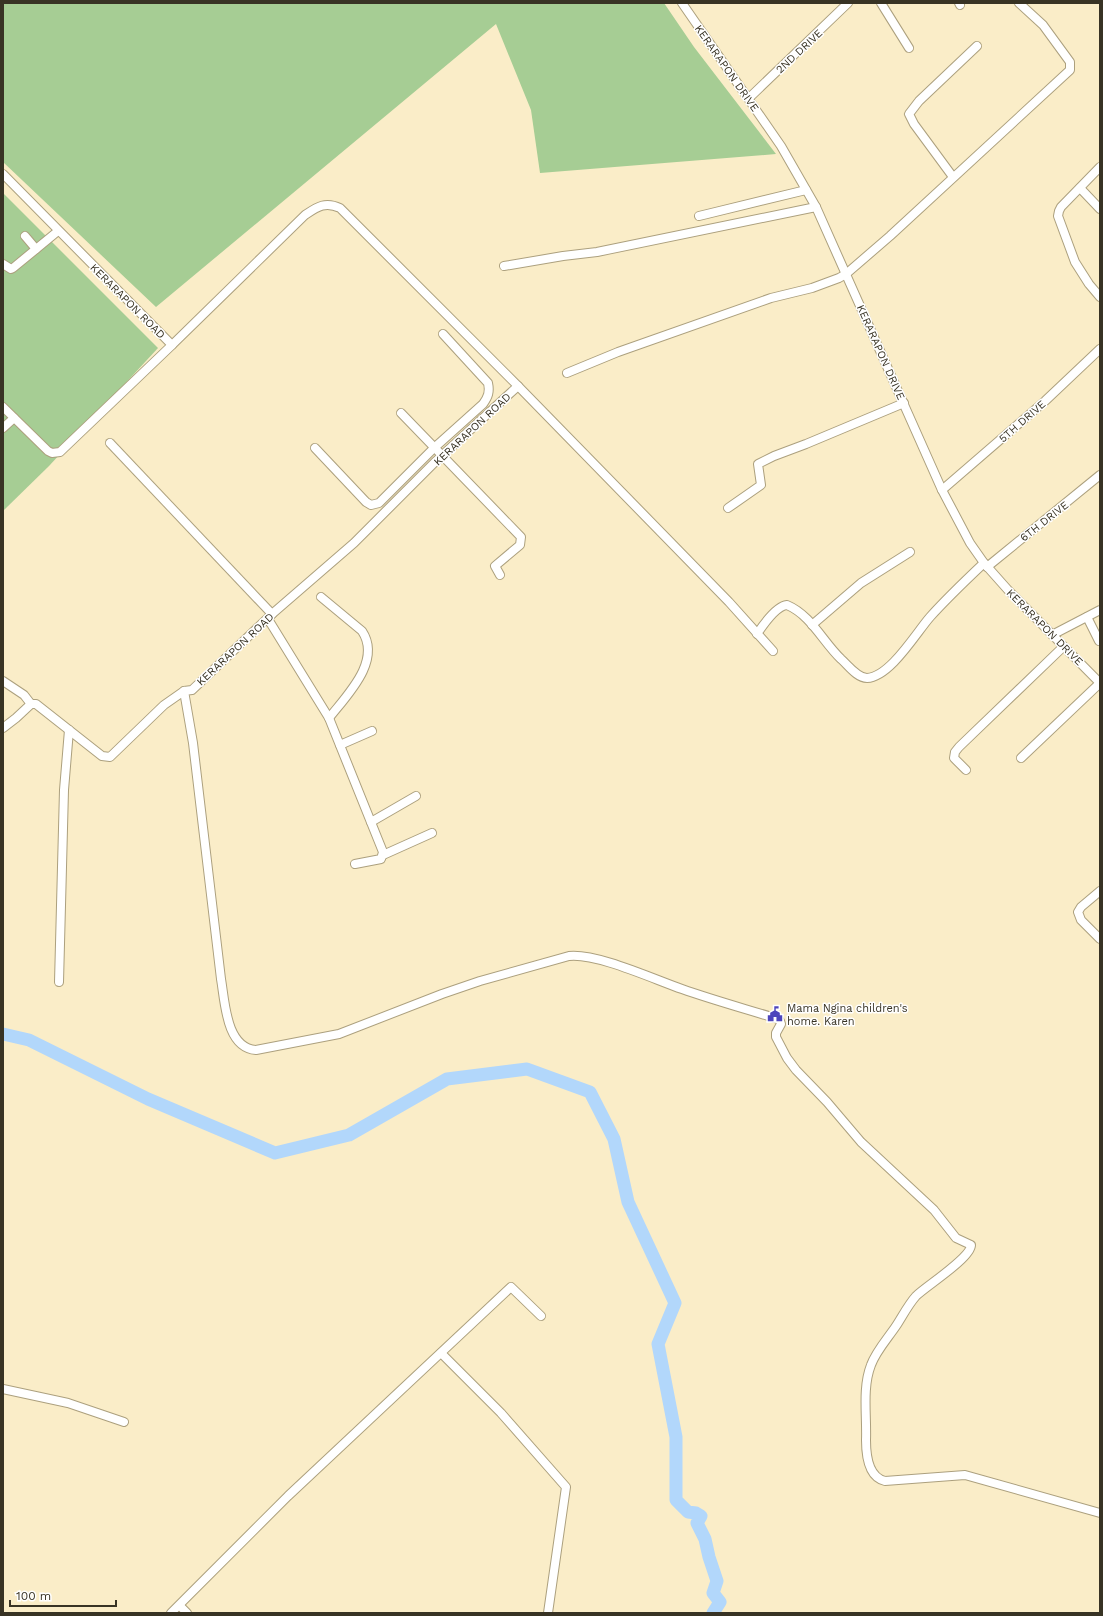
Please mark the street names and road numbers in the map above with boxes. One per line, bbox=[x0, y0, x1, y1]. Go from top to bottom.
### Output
street label: KERARAPON DRIVE bbox=[692, 22, 761, 114]
street label: 2ND DRIVE bbox=[773, 27, 825, 76]
street label: KERARAPON ROAD bbox=[87, 261, 168, 342]
street label: KERARAPON DRIVE bbox=[854, 303, 907, 402]
street label: KERARAPON ROAD bbox=[431, 390, 514, 468]
street label: 5TH DRIVE bbox=[996, 398, 1048, 445]
street label: 6TH DRIVE bbox=[1018, 498, 1071, 544]
street label: KERARAPON DRIVE bbox=[1004, 586, 1086, 668]
street label: KERARAPON ROAD bbox=[194, 610, 277, 688]

